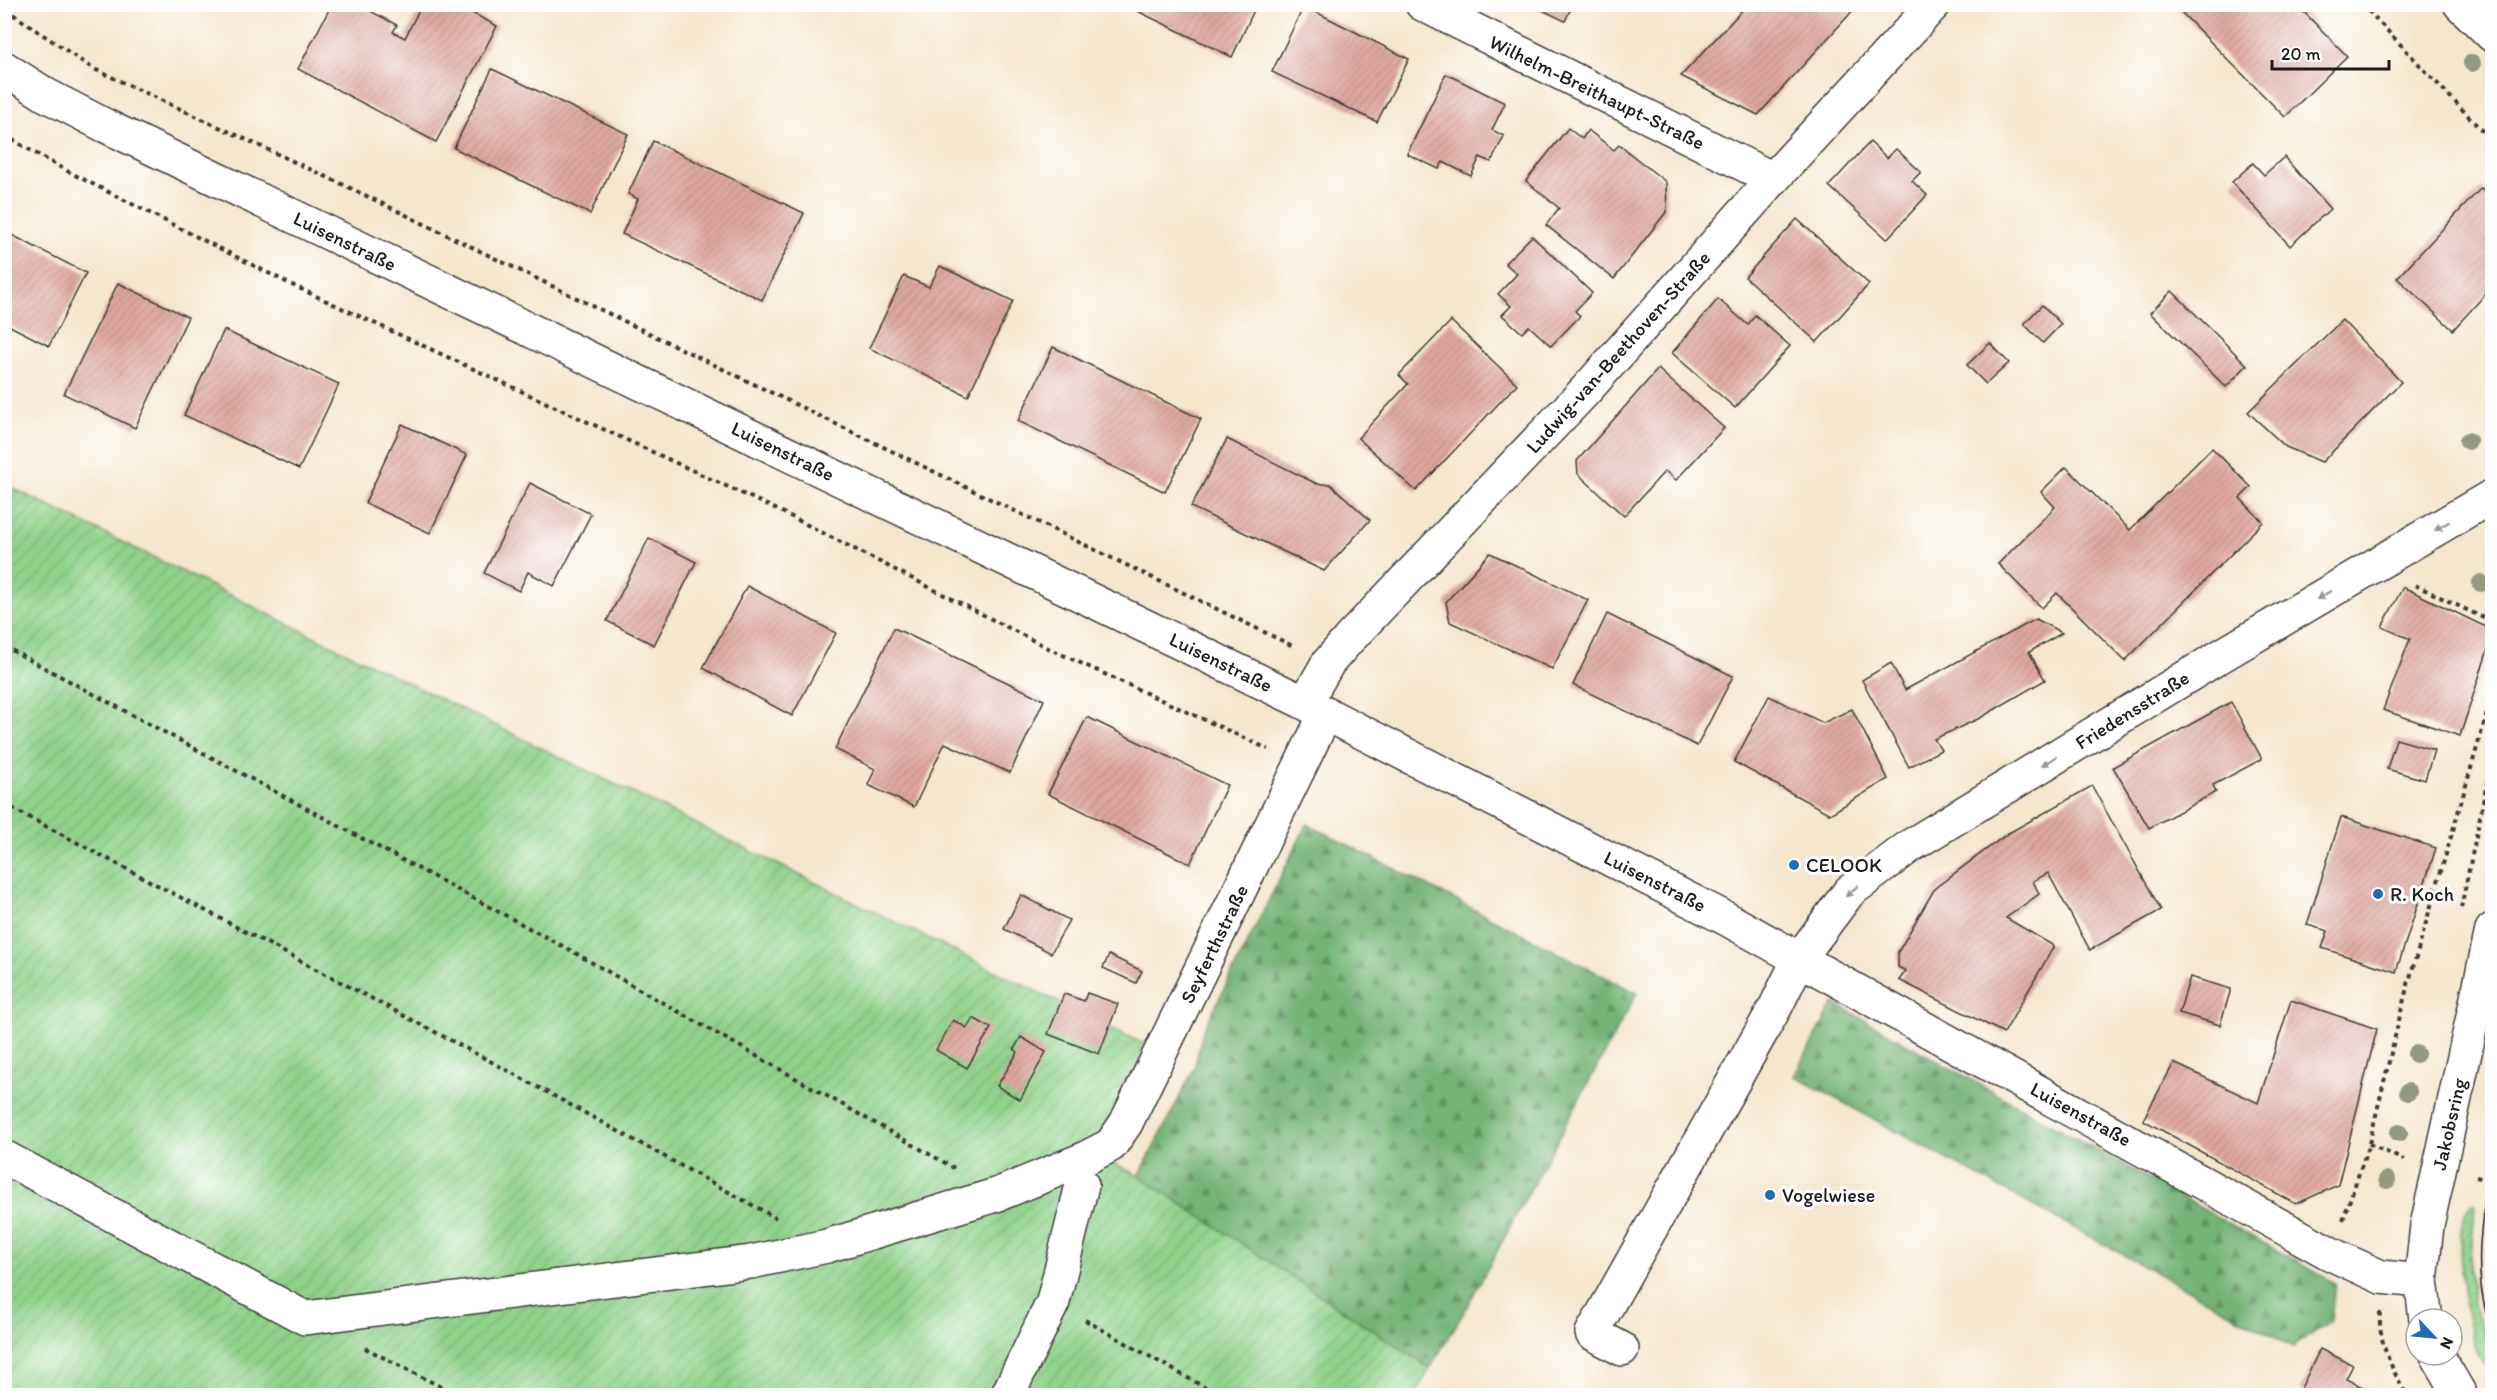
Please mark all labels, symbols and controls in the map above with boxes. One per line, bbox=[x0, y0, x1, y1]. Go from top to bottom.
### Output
street label: Wilhelm-Breithaupt-Straße bbox=[1485, 29, 1709, 155]
scale bar bbox=[2272, 33, 2389, 71]
text: 20 m bbox=[2281, 43, 2321, 65]
street label: Luisenstraße bbox=[290, 206, 400, 276]
street label: Ludwig-van-Beethoven-Straße bbox=[1521, 246, 1715, 458]
street label: Luisenstraße bbox=[728, 416, 838, 486]
one-way arrow bbox=[2434, 520, 2450, 531]
one-way arrow bbox=[2315, 590, 2332, 600]
street label: Luisenstraße bbox=[1166, 627, 1276, 697]
street label: Friedensstraße bbox=[2071, 665, 2193, 755]
one-way arrow bbox=[2041, 755, 2057, 766]
street label: Luisenstraße bbox=[1600, 845, 1710, 917]
place label: CELOOK bbox=[1806, 853, 1882, 877]
marker: CELOOK bbox=[1787, 858, 1801, 872]
street label: Seyferthstraße bbox=[1175, 881, 1253, 1007]
place label: R. Koch bbox=[2390, 882, 2454, 906]
one-way arrow bbox=[1844, 884, 1859, 898]
marker: R. Koch bbox=[2371, 887, 2385, 901]
street label: Jakobsring bbox=[2427, 1075, 2471, 1172]
street label: Luisenstraße bbox=[2026, 1076, 2136, 1152]
place label: Vogelwiese bbox=[1782, 1183, 1875, 1207]
marker: Vogelwiese bbox=[1763, 1188, 1777, 1202]
north arrow bbox=[2404, 1307, 2464, 1367]
text: N bbox=[2436, 1334, 2458, 1352]

